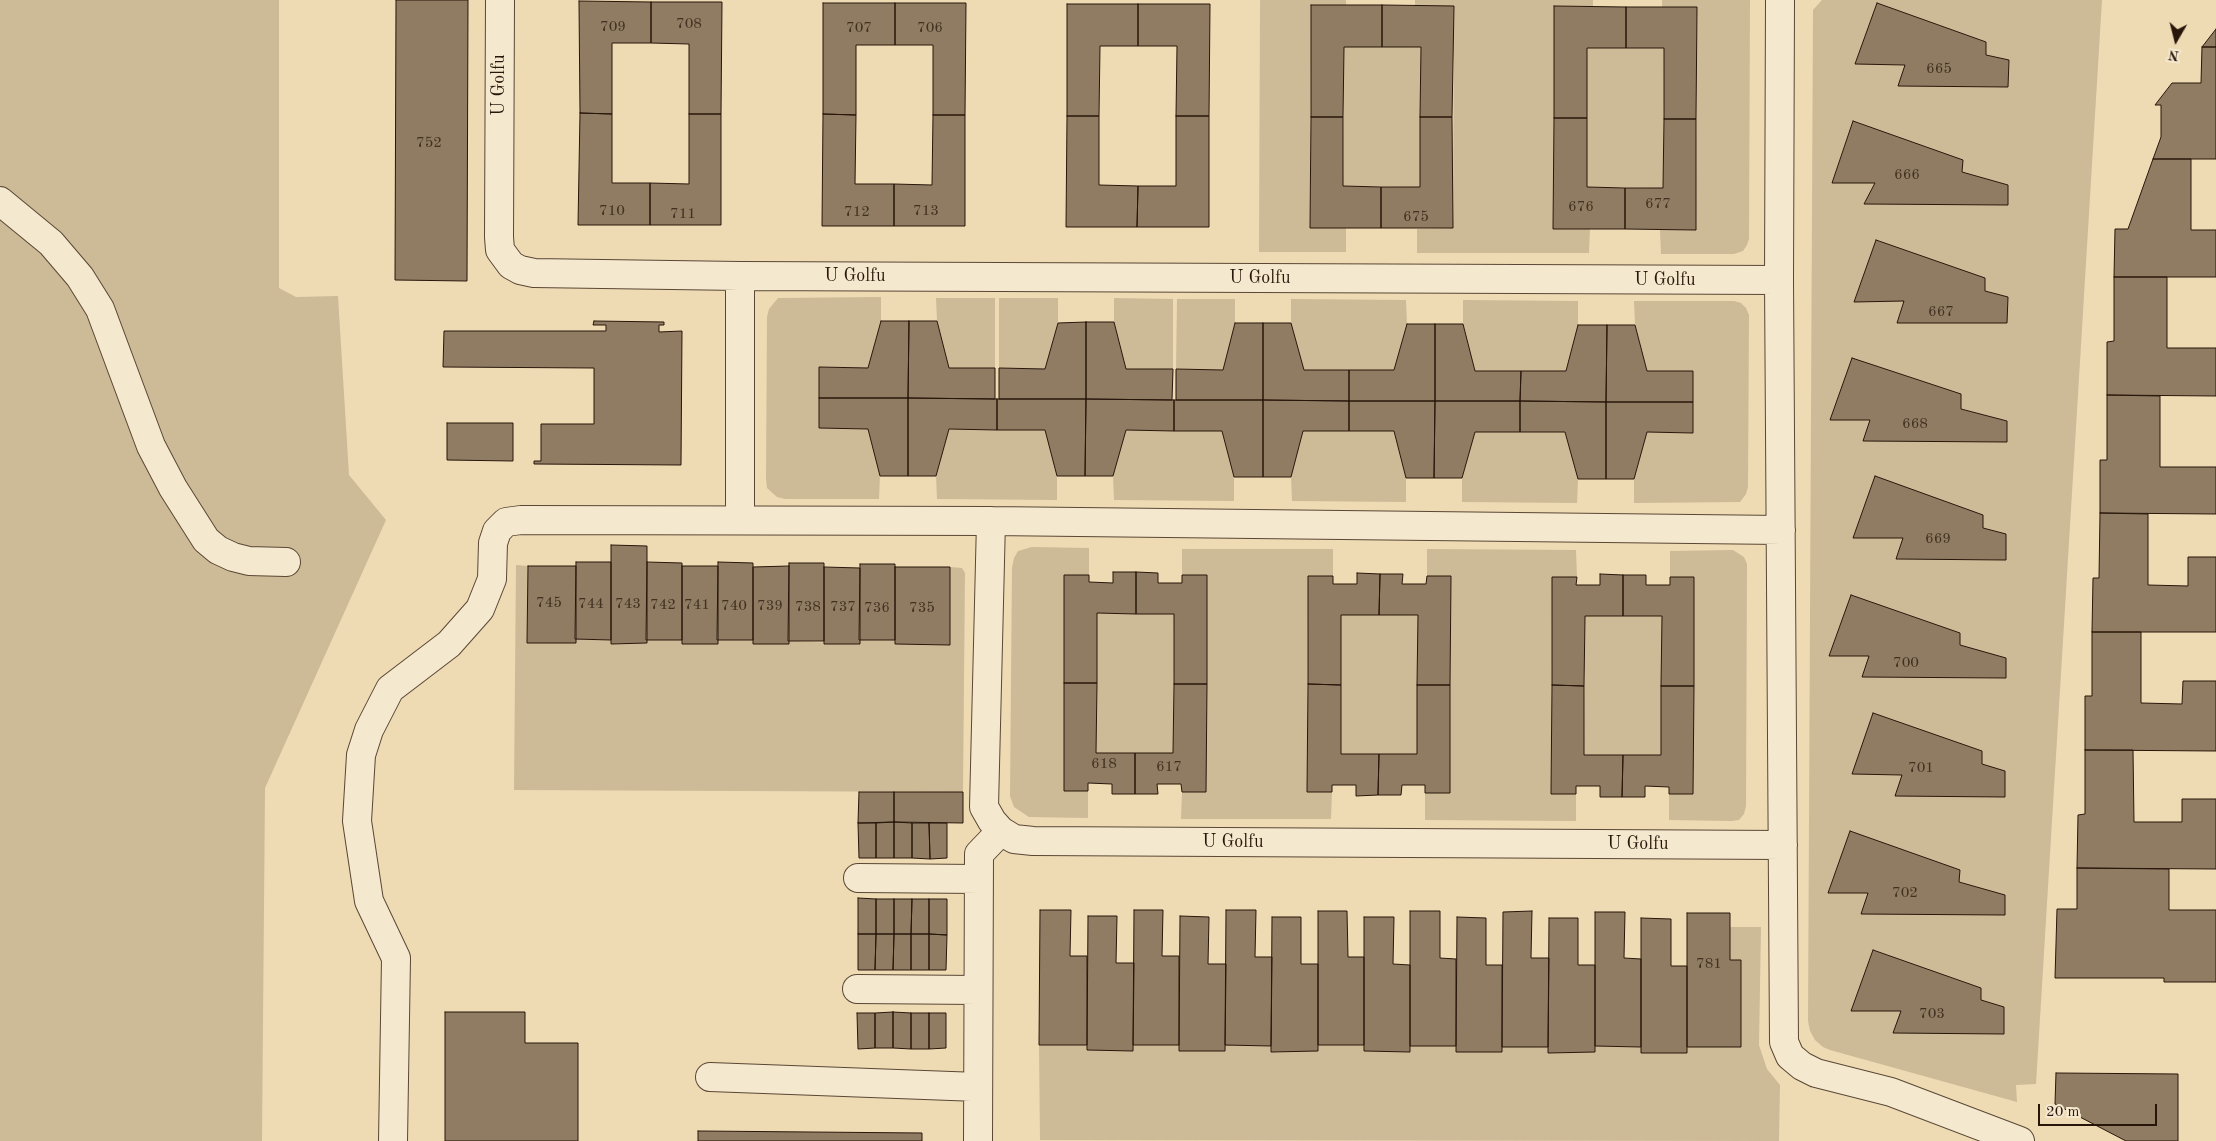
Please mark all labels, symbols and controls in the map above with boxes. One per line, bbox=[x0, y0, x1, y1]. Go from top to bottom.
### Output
house number: 708 bbox=[676, 15, 702, 33]
north arrow bbox=[2151, 15, 2201, 65]
house number: 709 bbox=[600, 18, 626, 36]
house number: 707 bbox=[846, 19, 872, 37]
house number: 706 bbox=[917, 19, 943, 37]
text: N bbox=[2168, 47, 2180, 63]
street label: U Golfu bbox=[488, 54, 510, 116]
house number: 665 bbox=[1926, 60, 1952, 78]
house number: 752 bbox=[416, 134, 442, 152]
house number: 666 bbox=[1894, 166, 1920, 184]
house number: 677 bbox=[1645, 195, 1671, 213]
house number: 676 bbox=[1568, 198, 1594, 216]
house number: 710 bbox=[599, 202, 625, 220]
house number: 713 bbox=[913, 202, 939, 220]
house number: 712 bbox=[844, 203, 870, 221]
house number: 711 bbox=[670, 205, 696, 223]
house number: 675 bbox=[1403, 208, 1429, 226]
street label: U Golfu bbox=[824, 265, 886, 287]
street label: U Golfu bbox=[1229, 267, 1291, 289]
street label: U Golfu bbox=[1634, 269, 1696, 291]
house number: 667 bbox=[1928, 303, 1954, 321]
house number: 668 bbox=[1902, 415, 1928, 433]
house number: 669 bbox=[1925, 530, 1951, 548]
house number: 745 bbox=[536, 594, 562, 612]
house number: 744 bbox=[578, 595, 604, 613]
house number: 743 bbox=[615, 595, 641, 613]
house number: 742 bbox=[650, 596, 676, 614]
house number: 741 bbox=[684, 596, 710, 614]
house number: 740 bbox=[721, 597, 747, 615]
house number: 739 bbox=[757, 597, 783, 615]
house number: 738 bbox=[795, 598, 821, 616]
house number: 737 bbox=[830, 598, 856, 616]
house number: 736 bbox=[864, 599, 890, 617]
house number: 735 bbox=[909, 599, 935, 617]
house number: 700 bbox=[1893, 654, 1919, 672]
house number: 618 bbox=[1091, 755, 1117, 773]
house number: 617 bbox=[1156, 758, 1182, 776]
house number: 701 bbox=[1908, 759, 1934, 777]
street label: U Golfu bbox=[1202, 831, 1264, 853]
street label: U Golfu bbox=[1607, 833, 1669, 855]
house number: 702 bbox=[1892, 884, 1918, 902]
house number: 781 bbox=[1696, 955, 1722, 973]
house number: 703 bbox=[1919, 1005, 1945, 1023]
scale bar bbox=[2041, 1094, 2160, 1126]
text: 20 m bbox=[2046, 1105, 2080, 1120]

